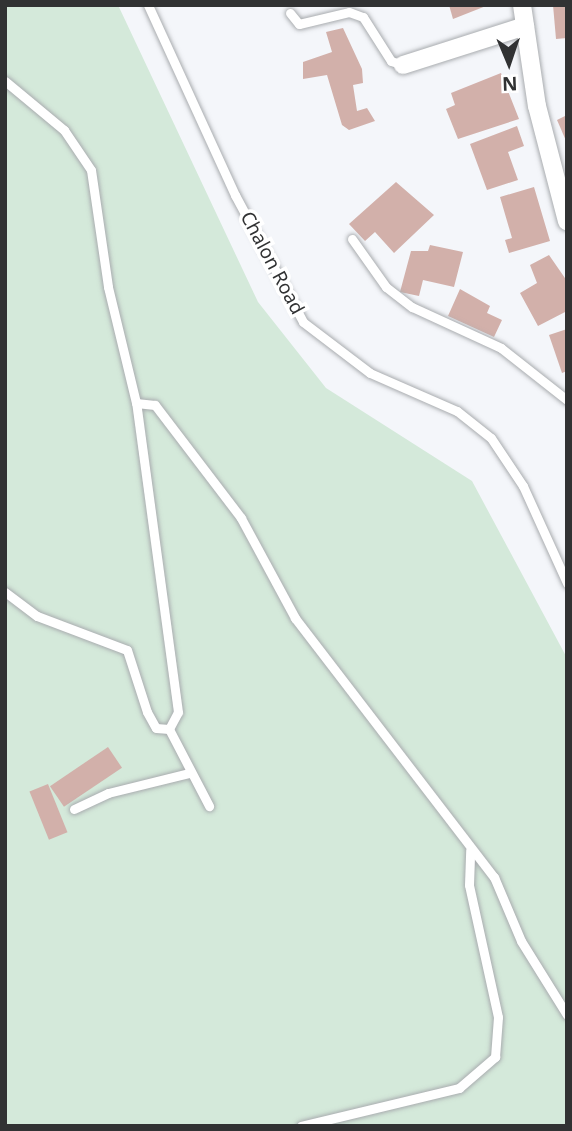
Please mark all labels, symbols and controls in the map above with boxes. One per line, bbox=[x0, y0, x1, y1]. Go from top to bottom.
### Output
north arrow bbox=[474, 28, 544, 98]
text: N bbox=[502, 71, 518, 97]
street label: Chalon Road bbox=[235, 208, 309, 318]

